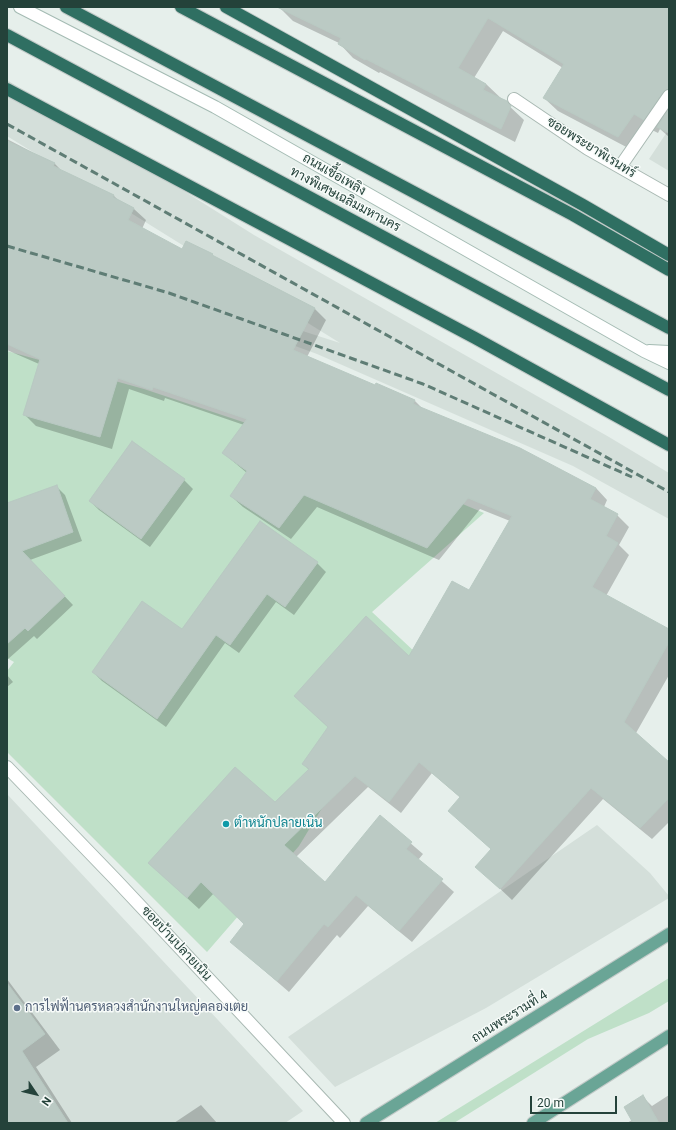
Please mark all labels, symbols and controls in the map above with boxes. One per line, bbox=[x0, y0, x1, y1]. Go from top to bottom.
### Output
street label: ซอยพระยาพิเรนทร์ bbox=[544, 114, 638, 182]
street label: ถนนเชื้อเพลิง bbox=[300, 151, 368, 199]
street label: ทางพิเศษเฉลิมมหานคร bbox=[287, 164, 403, 236]
place label: ตำหนักปลายเนิน bbox=[234, 816, 323, 832]
marker: ตำหนักปลายเนิน bbox=[221, 819, 231, 829]
street label: ซอยบ้านปลายเนิน bbox=[137, 903, 215, 985]
street label: ถนนพระรามที่ 4 bbox=[469, 988, 551, 1046]
place label: การไฟฟ้านครหลวงสำนักงานใหญ่คลองเตย bbox=[25, 1000, 248, 1016]
marker: การไฟฟ้านครหลวงสำนักงานใหญ่คลองเตย bbox=[12, 1003, 22, 1013]
north arrow bbox=[16, 1074, 56, 1114]
scale bar bbox=[532, 1088, 619, 1114]
text: N bbox=[39, 1094, 54, 1108]
text: 20 m bbox=[537, 1096, 564, 1110]

